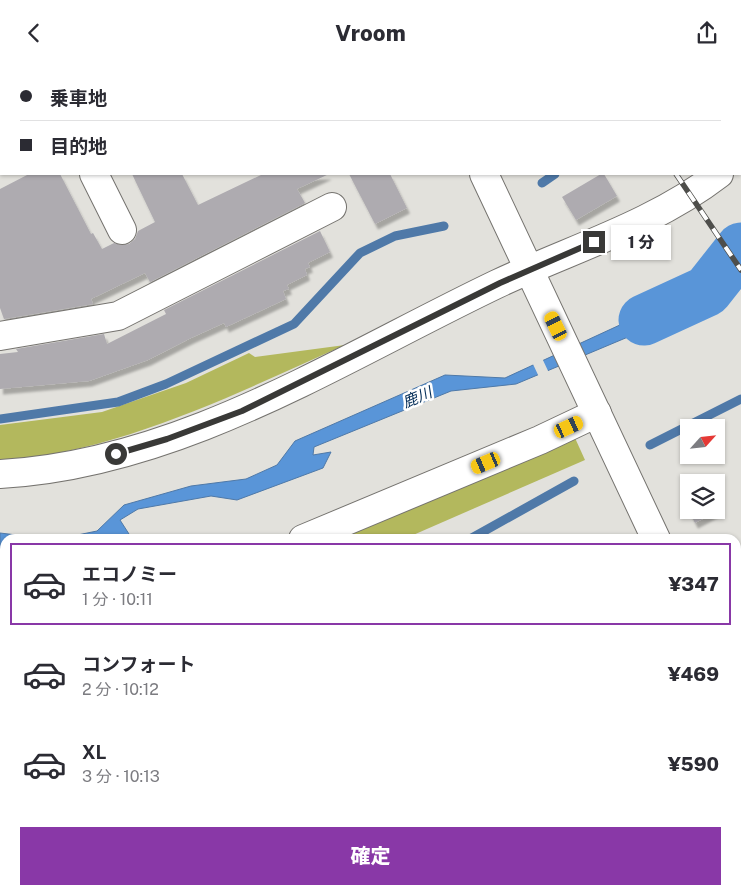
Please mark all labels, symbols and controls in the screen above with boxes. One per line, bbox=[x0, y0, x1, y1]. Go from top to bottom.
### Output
icon: back bbox=[20, 19, 48, 47]
icon: share bbox=[693, 19, 721, 47]
text: Vroom bbox=[335, 20, 406, 46]
text: 乗車地 bbox=[50, 87, 107, 109]
text: 目的地 bbox=[50, 135, 107, 157]
callout: 1 分 bbox=[612, 225, 672, 259]
route end bbox=[583, 231, 605, 253]
text: 1 分 bbox=[628, 233, 654, 252]
car bbox=[542, 309, 569, 343]
water label: 鹿川 bbox=[400, 383, 436, 411]
car bbox=[552, 414, 585, 440]
north arrow bbox=[680, 419, 725, 464]
map controls bbox=[680, 419, 725, 519]
route start bbox=[105, 443, 127, 465]
car bbox=[469, 450, 502, 476]
button: layers bbox=[680, 474, 725, 519]
icon: car bbox=[22, 562, 67, 607]
text: エコノミー bbox=[82, 563, 177, 585]
text: ¥347 bbox=[668, 573, 719, 595]
text: 1 分 · 10:11 bbox=[82, 590, 153, 609]
icon: car bbox=[22, 652, 67, 697]
text: コンフォート bbox=[82, 653, 195, 675]
text: ¥469 bbox=[668, 663, 719, 685]
text: 2 分 · 10:12 bbox=[82, 680, 159, 699]
text: XL bbox=[82, 741, 107, 763]
icon: car bbox=[22, 742, 67, 787]
text: ¥590 bbox=[668, 753, 719, 775]
text: 3 分 · 10:13 bbox=[82, 767, 160, 786]
button: 確定 bbox=[20, 827, 721, 885]

